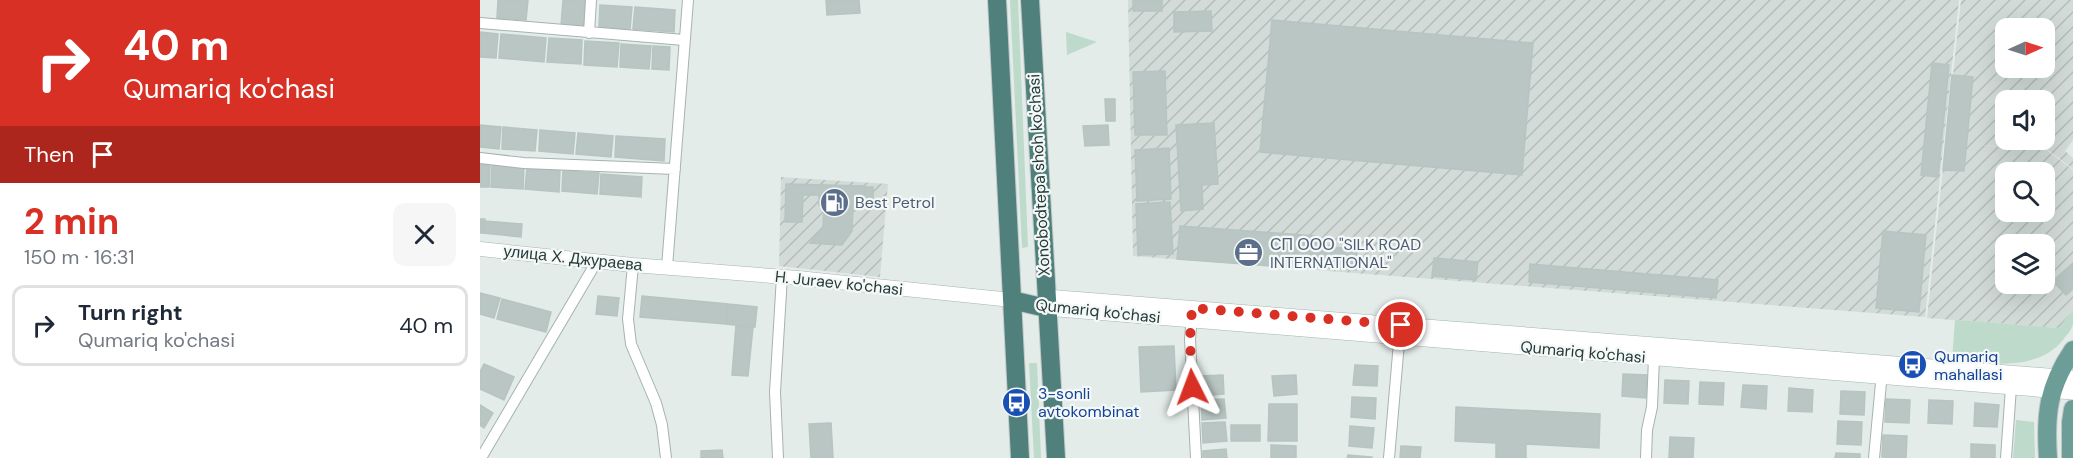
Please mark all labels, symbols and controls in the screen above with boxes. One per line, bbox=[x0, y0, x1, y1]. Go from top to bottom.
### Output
text: 40 m bbox=[123, 18, 229, 73]
north arrow bbox=[1995, 18, 2055, 78]
map controls bbox=[1995, 18, 2055, 294]
icon: right bbox=[24, 24, 102, 102]
text: Qumariq ko'chasi bbox=[123, 71, 335, 106]
street label: Xonobodtepa shoh ko'chasi bbox=[1023, 73, 1055, 277]
button: sound bbox=[1995, 90, 2055, 150]
icon: arrive bbox=[86, 138, 119, 171]
text: Then bbox=[24, 140, 74, 169]
button: search bbox=[1995, 162, 2055, 222]
fuel station icon: Best Petrol bbox=[818, 186, 850, 218]
place label: Best Petrol bbox=[855, 192, 935, 213]
text: 2 min bbox=[24, 198, 119, 245]
button: close bbox=[393, 203, 456, 266]
place label: СП ООО "SILK ROAD INTERNATIONAL" bbox=[1270, 234, 1421, 273]
button: layers bbox=[1995, 234, 2055, 294]
office icon: СП ООО "SILK ROAD INTERNATIONAL" bbox=[1233, 237, 1265, 269]
street label: улица Х. Джураева bbox=[502, 240, 644, 276]
text: 150 m · 16:31 bbox=[24, 244, 134, 270]
street label: H. Juraev ko'chasi bbox=[774, 266, 904, 300]
street label: Qumariq ko'chasi bbox=[1034, 294, 1162, 328]
text: Turn right bbox=[78, 298, 183, 327]
pin bbox=[1375, 299, 1426, 350]
icon: arrive bbox=[1384, 308, 1417, 341]
icon: right bbox=[27, 309, 60, 342]
text: 40 m bbox=[399, 311, 453, 340]
text: Qumariq ko'chasi bbox=[78, 327, 235, 353]
street label: Qumariq ko'chasi bbox=[1520, 336, 1646, 368]
place label: Qumariq mahallasi bbox=[1934, 346, 2003, 385]
bus stop icon: Qumariq mahallasi bbox=[1897, 349, 1929, 381]
position arrow bbox=[1160, 355, 1224, 419]
place label: 3-sonli avtokombinat bbox=[1038, 383, 1139, 422]
bus stop icon: 3-sonli avtokombinat bbox=[1001, 386, 1033, 418]

